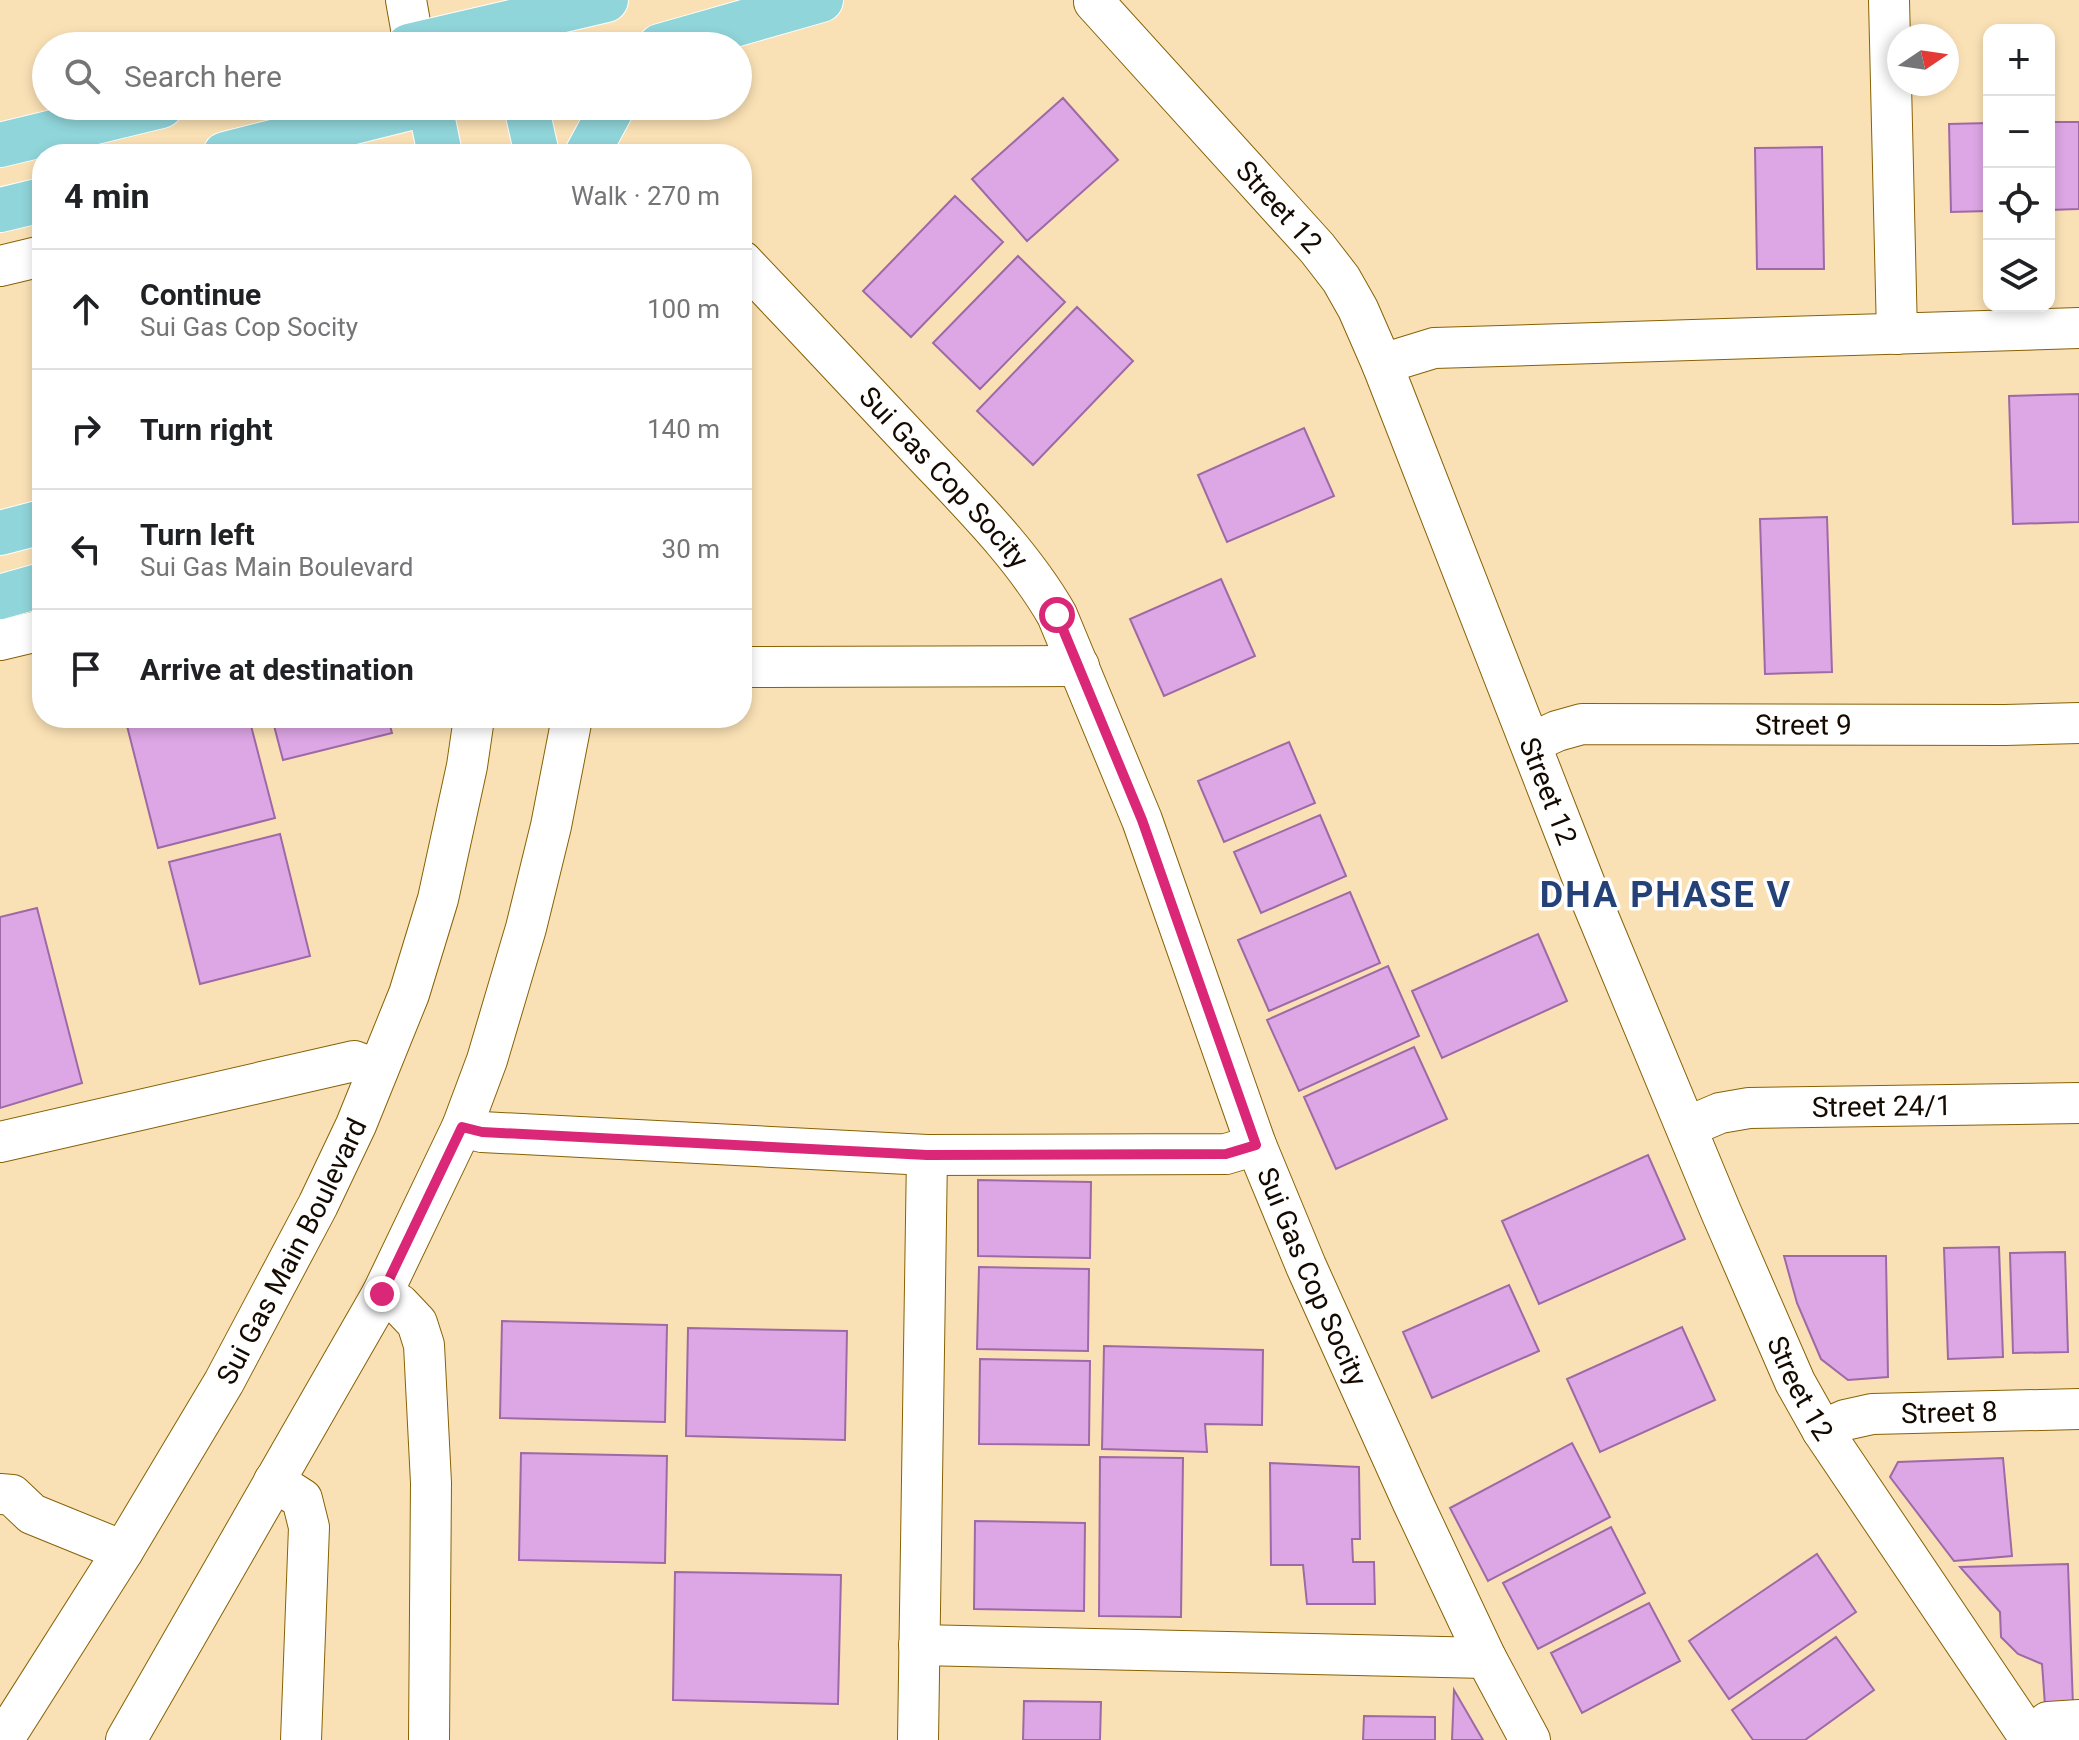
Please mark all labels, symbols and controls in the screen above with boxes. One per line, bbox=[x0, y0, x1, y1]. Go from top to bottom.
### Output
north arrow bbox=[1887, 24, 1959, 96]
map controls bbox=[1983, 24, 2055, 312]
button: + bbox=[1983, 24, 2055, 96]
search box bbox=[32, 32, 752, 120]
icon: search bbox=[60, 54, 104, 98]
text: Search here bbox=[124, 59, 282, 94]
button: − bbox=[1983, 96, 2055, 168]
street label: Street 12 bbox=[1229, 154, 1329, 259]
button: locate bbox=[1983, 168, 2055, 240]
text: 4 min bbox=[64, 176, 149, 216]
text: Walk · 270 m bbox=[571, 181, 720, 211]
button: layers bbox=[1983, 240, 2055, 312]
text: Continue bbox=[140, 277, 261, 312]
icon: ahead bbox=[64, 287, 108, 331]
text: 100 m bbox=[647, 294, 720, 324]
text: Sui Gas Cop Socity bbox=[140, 312, 358, 342]
street label: Sui Gas Cop Socity bbox=[853, 380, 1036, 575]
icon: right bbox=[64, 407, 108, 451]
text: Turn right bbox=[140, 412, 273, 447]
text: 140 m bbox=[647, 414, 720, 444]
text: Turn left bbox=[140, 517, 255, 552]
icon: left bbox=[64, 527, 108, 571]
text: 30 m bbox=[662, 534, 720, 564]
text: Sui Gas Main Boulevard bbox=[140, 552, 413, 582]
route start bbox=[1039, 597, 1075, 633]
icon: arrive bbox=[64, 647, 108, 691]
text: Arrive at destination bbox=[140, 652, 414, 687]
street label: Street 9 bbox=[1755, 708, 1852, 741]
street label: Street 12 bbox=[1513, 733, 1584, 849]
district label: DHA PHASE V bbox=[1540, 874, 1792, 916]
street label: Street 24/1 bbox=[1812, 1088, 1952, 1124]
street label: Sui Gas Main Boulevard bbox=[209, 1113, 373, 1390]
street label: Sui Gas Cop Socity bbox=[1251, 1162, 1374, 1391]
route end bbox=[364, 1276, 400, 1312]
street label: Street 12 bbox=[1760, 1331, 1841, 1446]
street label: Street 8 bbox=[1901, 1394, 1998, 1430]

